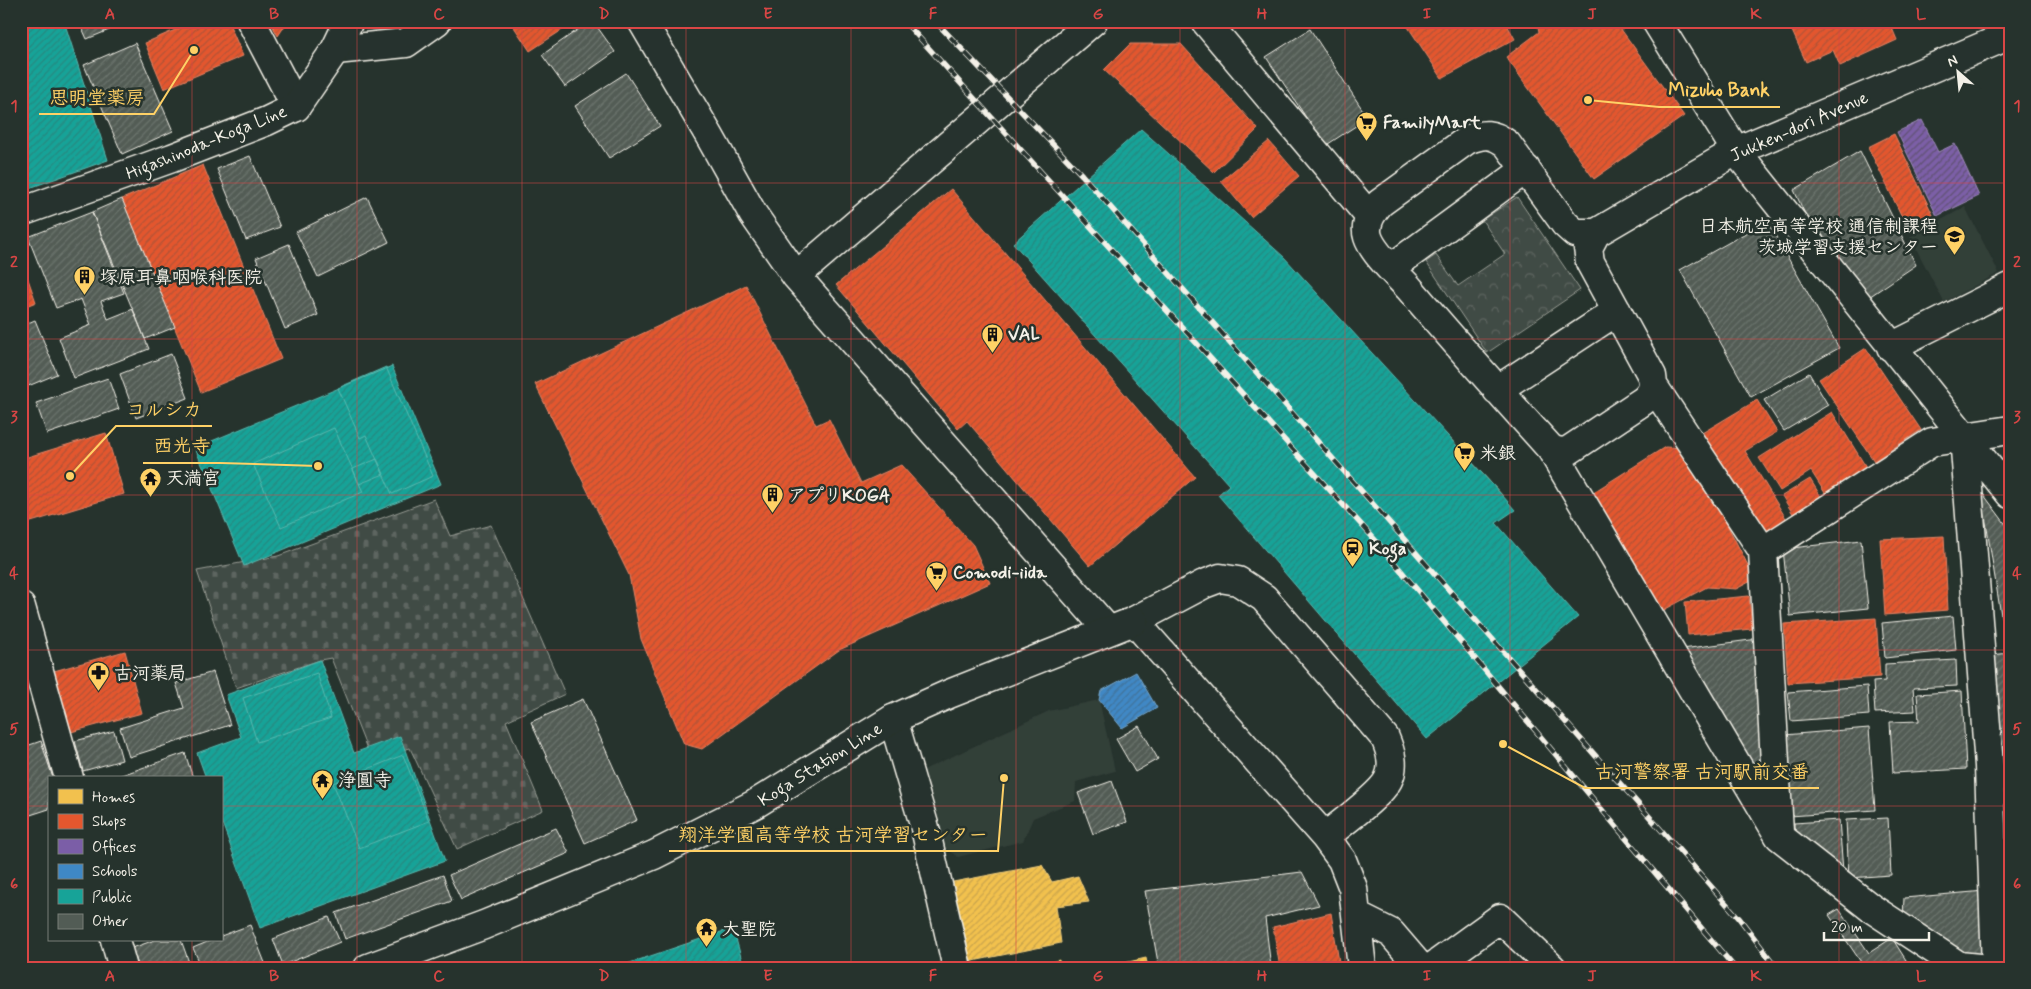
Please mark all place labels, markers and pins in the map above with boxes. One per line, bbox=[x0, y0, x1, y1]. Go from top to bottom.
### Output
callout: Mizuho Bank bbox=[1659, 73, 1780, 107]
callout: 思明堂薬房 bbox=[39, 80, 154, 114]
supermarket icon: FamilyMart bbox=[1355, 110, 1379, 141]
place label: FamilyMart bbox=[1383, 111, 1482, 135]
place label: 日本航空高等学校 通信制課程 茨城学習支援センター bbox=[1699, 215, 1938, 260]
school or university icon: 日本航空高等学校 通信制課程 茨城学習支援センター bbox=[1942, 224, 1966, 255]
building icon: 塚原耳鼻咽喉科医院 bbox=[72, 265, 96, 296]
place label: 塚原耳鼻咽喉科医院 bbox=[100, 266, 262, 290]
building icon: VAL bbox=[980, 322, 1004, 353]
place label: VAL bbox=[1008, 323, 1040, 347]
callout: コルシカ bbox=[116, 392, 212, 426]
callout: 西光寺 bbox=[143, 429, 220, 463]
supermarket icon: 米銀 bbox=[1452, 441, 1476, 472]
place label: 米銀 bbox=[1480, 442, 1516, 466]
temple icon: 天満宮 bbox=[138, 466, 162, 497]
place label: 天満宮 bbox=[166, 467, 220, 491]
building icon: アプリKOGA bbox=[760, 483, 784, 514]
place label: アプリKOGA bbox=[788, 484, 890, 508]
station icon: Koga bbox=[1341, 536, 1365, 567]
place label: Koga bbox=[1369, 537, 1407, 563]
supermarket icon: Comodi-iida bbox=[925, 560, 949, 591]
place label: Comodi-iida bbox=[953, 561, 1048, 585]
pharmacy icon: 古河薬局 bbox=[86, 661, 110, 692]
place label: 古河薬局 bbox=[114, 662, 186, 686]
callout: 古河警察署 古河駅前交番 bbox=[1585, 754, 1819, 788]
temple icon: 浄圓寺 bbox=[310, 768, 334, 799]
place label: 浄圓寺 bbox=[338, 769, 392, 793]
callout: 翔洋学園高等学校 古河学習センター bbox=[669, 817, 998, 851]
temple icon: 大聖院 bbox=[694, 917, 718, 948]
place label: 大聖院 bbox=[722, 918, 776, 942]

